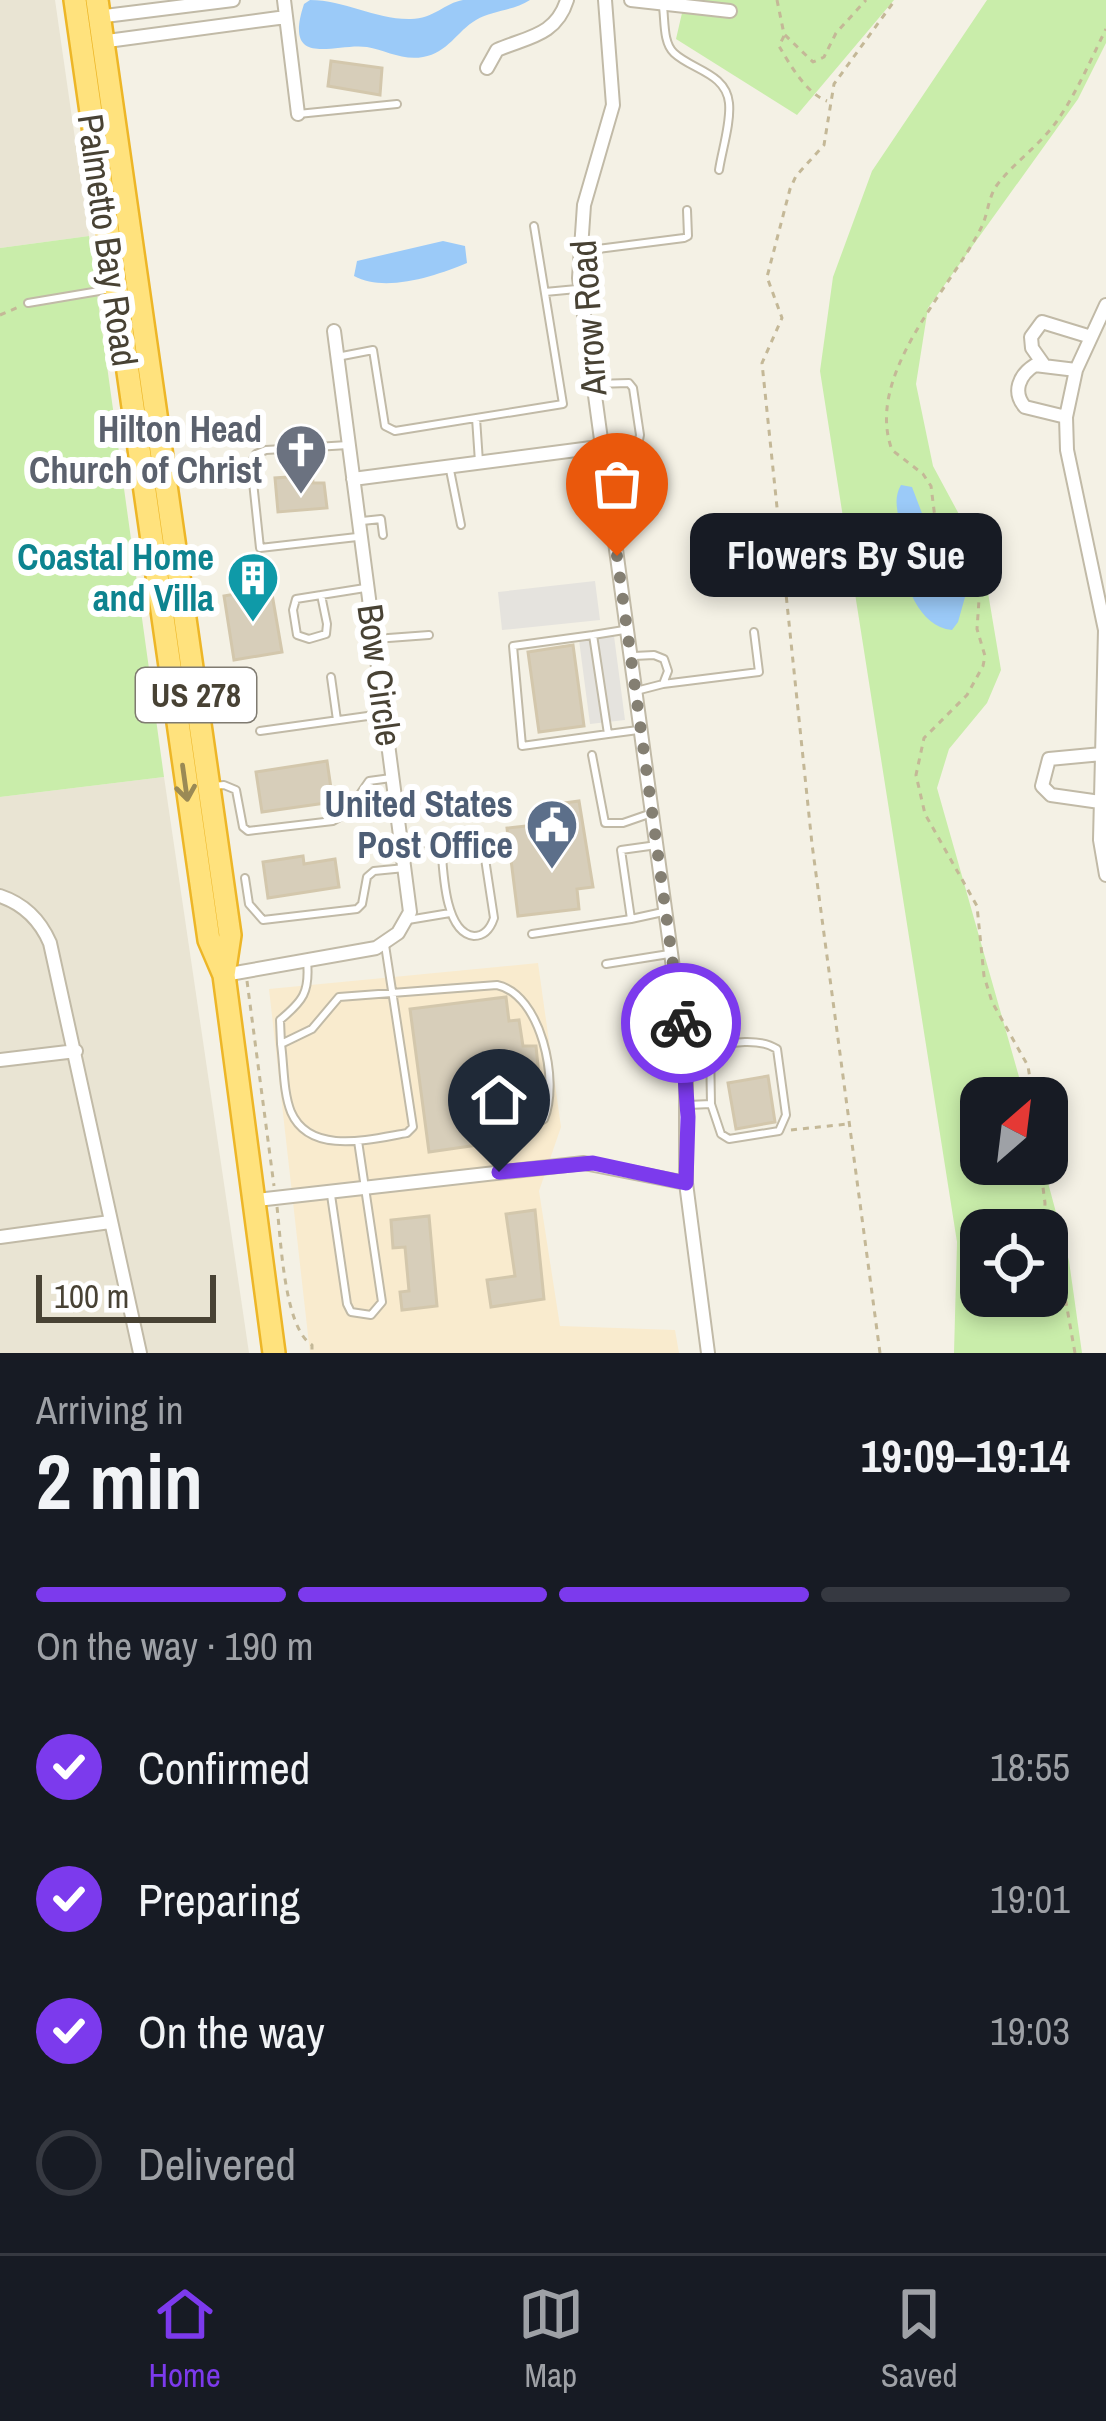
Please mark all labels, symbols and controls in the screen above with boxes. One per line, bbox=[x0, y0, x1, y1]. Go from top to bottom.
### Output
street label: Palmetto Bay Road bbox=[67, 111, 149, 369]
street label: Arrow Road bbox=[559, 239, 617, 398]
place label: Hilton Head Church of Christ bbox=[29, 405, 262, 494]
church icon: Hilton Head Church of Christ bbox=[273, 422, 329, 496]
pin bbox=[566, 433, 668, 556]
icon: bag bbox=[584, 451, 650, 517]
callout: Flowers By Sue bbox=[689, 514, 1001, 598]
text: Flowers By Sue bbox=[727, 529, 965, 581]
place label: Coastal Home and Villa bbox=[17, 533, 215, 622]
building icon: Coastal Home and Villa bbox=[225, 550, 281, 624]
street label: Bow Circle bbox=[346, 601, 414, 749]
road number: US 278 bbox=[136, 668, 256, 722]
one-way arrow bbox=[175, 763, 198, 802]
place label: United States Post Office bbox=[324, 780, 513, 869]
public building icon: United States Post Office bbox=[524, 797, 580, 871]
courier bbox=[621, 963, 741, 1083]
icon: bike bbox=[648, 990, 714, 1056]
pin bbox=[448, 1049, 550, 1172]
icon: home bbox=[466, 1067, 532, 1133]
north arrow bbox=[960, 1077, 1068, 1185]
map controls bbox=[960, 1077, 1068, 1317]
button: locate bbox=[960, 1209, 1068, 1317]
scale bar bbox=[36, 1269, 216, 1322]
text: 100 m bbox=[54, 1274, 129, 1318]
text: Arriving in bbox=[36, 1384, 184, 1436]
text: 19:09–19:14 bbox=[861, 1425, 1070, 1486]
text: 2 min bbox=[36, 1428, 203, 1533]
text: On the way · 190 m bbox=[36, 1620, 313, 1672]
icon: check bbox=[36, 1734, 102, 1800]
text: Confirmed bbox=[138, 1737, 310, 1798]
text: 18:55 bbox=[990, 1741, 1070, 1793]
icon: check bbox=[36, 1866, 102, 1932]
text: Preparing bbox=[138, 1869, 300, 1930]
text: 19:01 bbox=[990, 1873, 1070, 1925]
icon: check bbox=[36, 1998, 102, 2064]
text: On the way bbox=[138, 2001, 325, 2062]
text: 19:03 bbox=[990, 2005, 1070, 2057]
text: Delivered bbox=[138, 2133, 296, 2194]
tab: Home bbox=[149, 2281, 221, 2397]
tab: Map bbox=[518, 2281, 584, 2397]
tab: Saved bbox=[881, 2281, 957, 2397]

